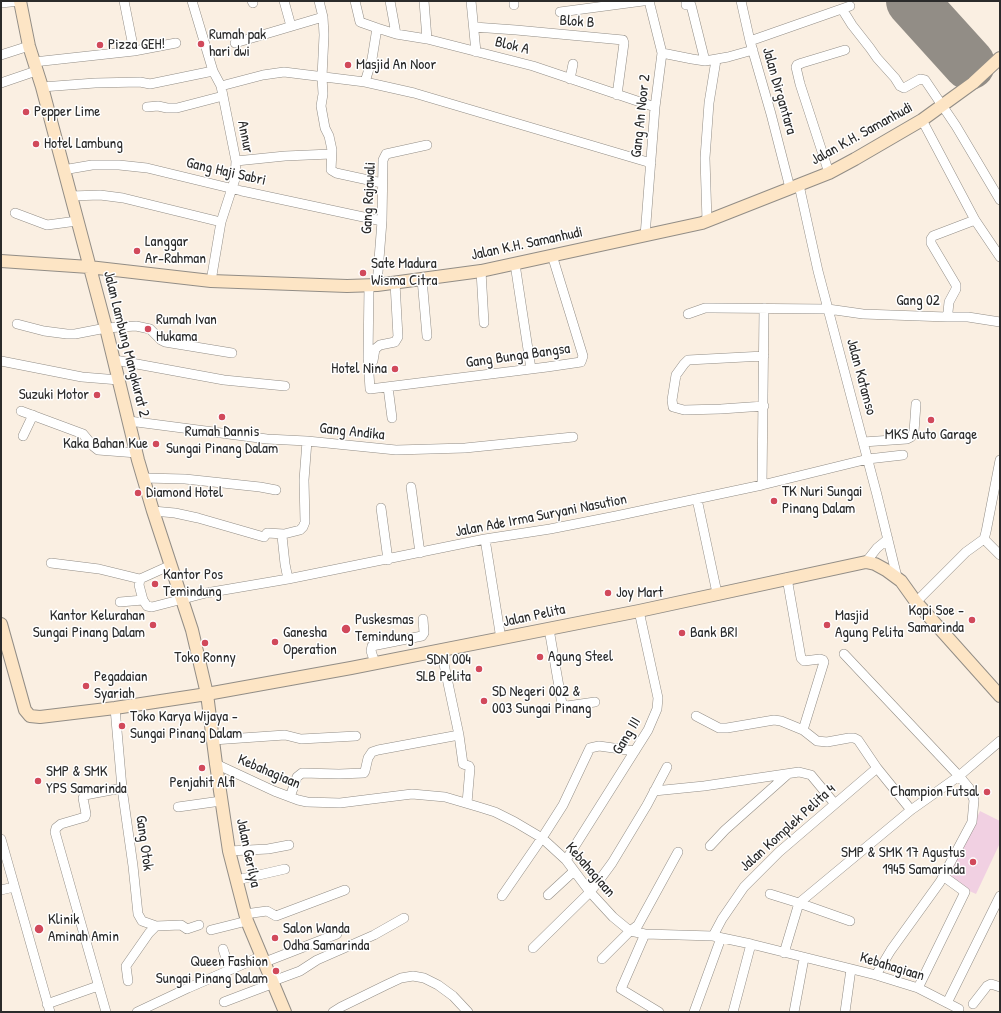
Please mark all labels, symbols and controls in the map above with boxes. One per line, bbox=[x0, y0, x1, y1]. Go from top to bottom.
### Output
street label: Blok B bbox=[559, 12, 595, 32]
place label: Rumah pak hari dwi bbox=[209, 26, 266, 61]
street label: Blok A bbox=[493, 33, 531, 59]
place label: Pizza GEH! bbox=[108, 36, 165, 54]
marker: Rumah pak hari dwi bbox=[196, 39, 206, 49]
marker: Pizza GEH! bbox=[95, 40, 105, 50]
street label: Jalan Dirgantara bbox=[758, 45, 800, 137]
place label: Masjid An Noor bbox=[356, 56, 436, 74]
marker: Masjid An Noor bbox=[343, 60, 353, 70]
street label: Gang An Noor 2 bbox=[628, 73, 654, 159]
street label: Jalan K.H. Samanhudi bbox=[808, 99, 916, 169]
place label: Pepper Lime bbox=[34, 103, 100, 121]
marker: Pepper Lime bbox=[21, 107, 31, 117]
street label: Annur bbox=[233, 119, 257, 155]
place label: Hotel Lambung bbox=[44, 135, 123, 153]
marker: Hotel Lambung bbox=[31, 139, 41, 149]
street label: Gang Haji Sabri bbox=[184, 154, 268, 190]
street label: Gang Rajawali bbox=[358, 161, 380, 235]
street label: Jalan K.H. Samanhudi bbox=[470, 223, 584, 265]
place label: Langgar Ar-Rahman bbox=[145, 233, 206, 268]
marker: Langgar Ar-Rahman bbox=[132, 246, 142, 256]
place label: Sate Madura Wisma Citra bbox=[371, 255, 437, 290]
marker: Sate Madura Wisma Citra bbox=[358, 268, 368, 278]
street label: Jalan Lambung Mangkurat 2 bbox=[99, 269, 153, 419]
street label: Gang 02 bbox=[896, 292, 940, 310]
place label: Rumah Ivan Hukama bbox=[156, 311, 217, 346]
marker: Rumah Ivan Hukama bbox=[143, 324, 153, 334]
street label: Jalan Katamso bbox=[842, 337, 880, 417]
street label: Gang Bunga Bangsa bbox=[465, 340, 571, 372]
place label: Hotel Nina bbox=[331, 360, 387, 378]
marker: Hotel Nina bbox=[390, 364, 400, 374]
place label: Suzuki Motor bbox=[19, 386, 89, 404]
marker: Suzuki Motor bbox=[92, 390, 102, 400]
marker: Rumah Dannis Sungai Pinang Dalam bbox=[217, 412, 227, 422]
marker: MKS Auto Garage bbox=[926, 415, 936, 425]
street label: Gang Andika bbox=[319, 420, 385, 444]
place label: Rumah Dannis Sungai Pinang Dalam bbox=[166, 423, 278, 458]
place label: MKS Auto Garage bbox=[885, 426, 977, 444]
place label: Kaka Bahan Kue bbox=[63, 435, 148, 453]
marker: Kaka Bahan Kue bbox=[151, 439, 161, 449]
place label: TK Nuri Sungai Pinang Dalam bbox=[782, 483, 862, 518]
place label: Diamond Hotel bbox=[146, 484, 223, 502]
marker: Diamond Hotel bbox=[133, 488, 143, 498]
street label: Jalan Ade Irma Suryani Nasution bbox=[454, 491, 628, 541]
marker: TK Nuri Sungai Pinang Dalam bbox=[769, 496, 779, 506]
place label: Kantor Pos Temindung bbox=[163, 566, 223, 601]
marker: Kantor Pos Temindung bbox=[150, 579, 160, 589]
place label: Joy Mart bbox=[616, 584, 663, 602]
marker: Joy Mart bbox=[603, 588, 613, 598]
street label: Jalan Pelita bbox=[501, 601, 567, 631]
place label: Kopi Soe - Samarinda bbox=[908, 602, 964, 637]
place label: Kantor Kelurahan Sungai Pinang Dalam bbox=[33, 607, 145, 642]
place label: Masjid Agung Pelita bbox=[835, 607, 903, 642]
place label: Puskesmas Temindung bbox=[355, 611, 414, 646]
marker: Kopi Soe - Samarinda bbox=[967, 615, 977, 625]
marker: Kantor Kelurahan Sungai Pinang Dalam bbox=[148, 620, 158, 630]
marker: Masjid Agung Pelita bbox=[822, 620, 832, 630]
marker: Puskesmas Temindung bbox=[340, 623, 352, 635]
place label: Ganesha Operation bbox=[283, 624, 337, 659]
place label: Bank BRI bbox=[690, 624, 738, 642]
marker: Bank BRI bbox=[677, 628, 687, 638]
marker: Ganesha Operation bbox=[270, 637, 280, 647]
marker: Toko Ronny bbox=[200, 638, 210, 648]
place label: Agung Steel bbox=[548, 648, 613, 666]
place label: Toko Ronny bbox=[174, 649, 236, 667]
place label: SDN 004 SLB Pelita bbox=[416, 651, 471, 686]
marker: Agung Steel bbox=[535, 652, 545, 662]
marker: SDN 004 SLB Pelita bbox=[474, 664, 484, 674]
place label: Pegadaian Syariah bbox=[94, 668, 147, 703]
marker: Pegadaian Syariah bbox=[81, 681, 91, 691]
place label: SD Negeri 002 & 003 Sungai Pinang bbox=[492, 683, 591, 718]
marker: SD Negeri 002 & 003 Sungai Pinang bbox=[479, 696, 489, 706]
place label: Toko Karya Wijaya - Sungai Pinang Dalam bbox=[130, 708, 242, 743]
street label: Gang III bbox=[609, 714, 645, 758]
marker: Toko Karya Wijaya - Sungai Pinang Dalam bbox=[117, 721, 127, 731]
street label: Kebahagiaan bbox=[235, 751, 303, 793]
place label: SMP & SMK YPS Samarinda bbox=[46, 763, 127, 798]
marker: Penjahit Alfi bbox=[197, 763, 207, 773]
place label: Penjahit Alfi bbox=[170, 774, 234, 792]
marker: SMP & SMK YPS Samarinda bbox=[33, 776, 43, 786]
street label: Jalan Komplek Pelita 4 bbox=[737, 780, 839, 876]
place label: Champion Futsal bbox=[890, 783, 979, 801]
marker: Champion Futsal bbox=[982, 787, 992, 797]
street label: Gang Otok bbox=[131, 814, 157, 872]
street label: Jalan Gerilya bbox=[232, 817, 264, 889]
street label: Kebahagiaan bbox=[561, 839, 619, 901]
place label: SMP & SMK 17 Agustus 1945 Samarinda bbox=[841, 844, 965, 879]
marker: SMP & SMK 17 Agustus 1945 Samarinda bbox=[968, 857, 978, 867]
place label: Klinik Aminah Amin bbox=[48, 911, 119, 946]
place label: Salon Wanda Odha Samarinda bbox=[283, 920, 369, 955]
marker: Klinik Aminah Amin bbox=[33, 923, 45, 935]
marker: Salon Wanda Odha Samarinda bbox=[270, 933, 280, 943]
street label: Kebahagiaan bbox=[858, 949, 926, 985]
place label: Queen Fashion Sungai Pinang Dalam bbox=[156, 953, 268, 988]
marker: Queen Fashion Sungai Pinang Dalam bbox=[271, 966, 281, 976]

